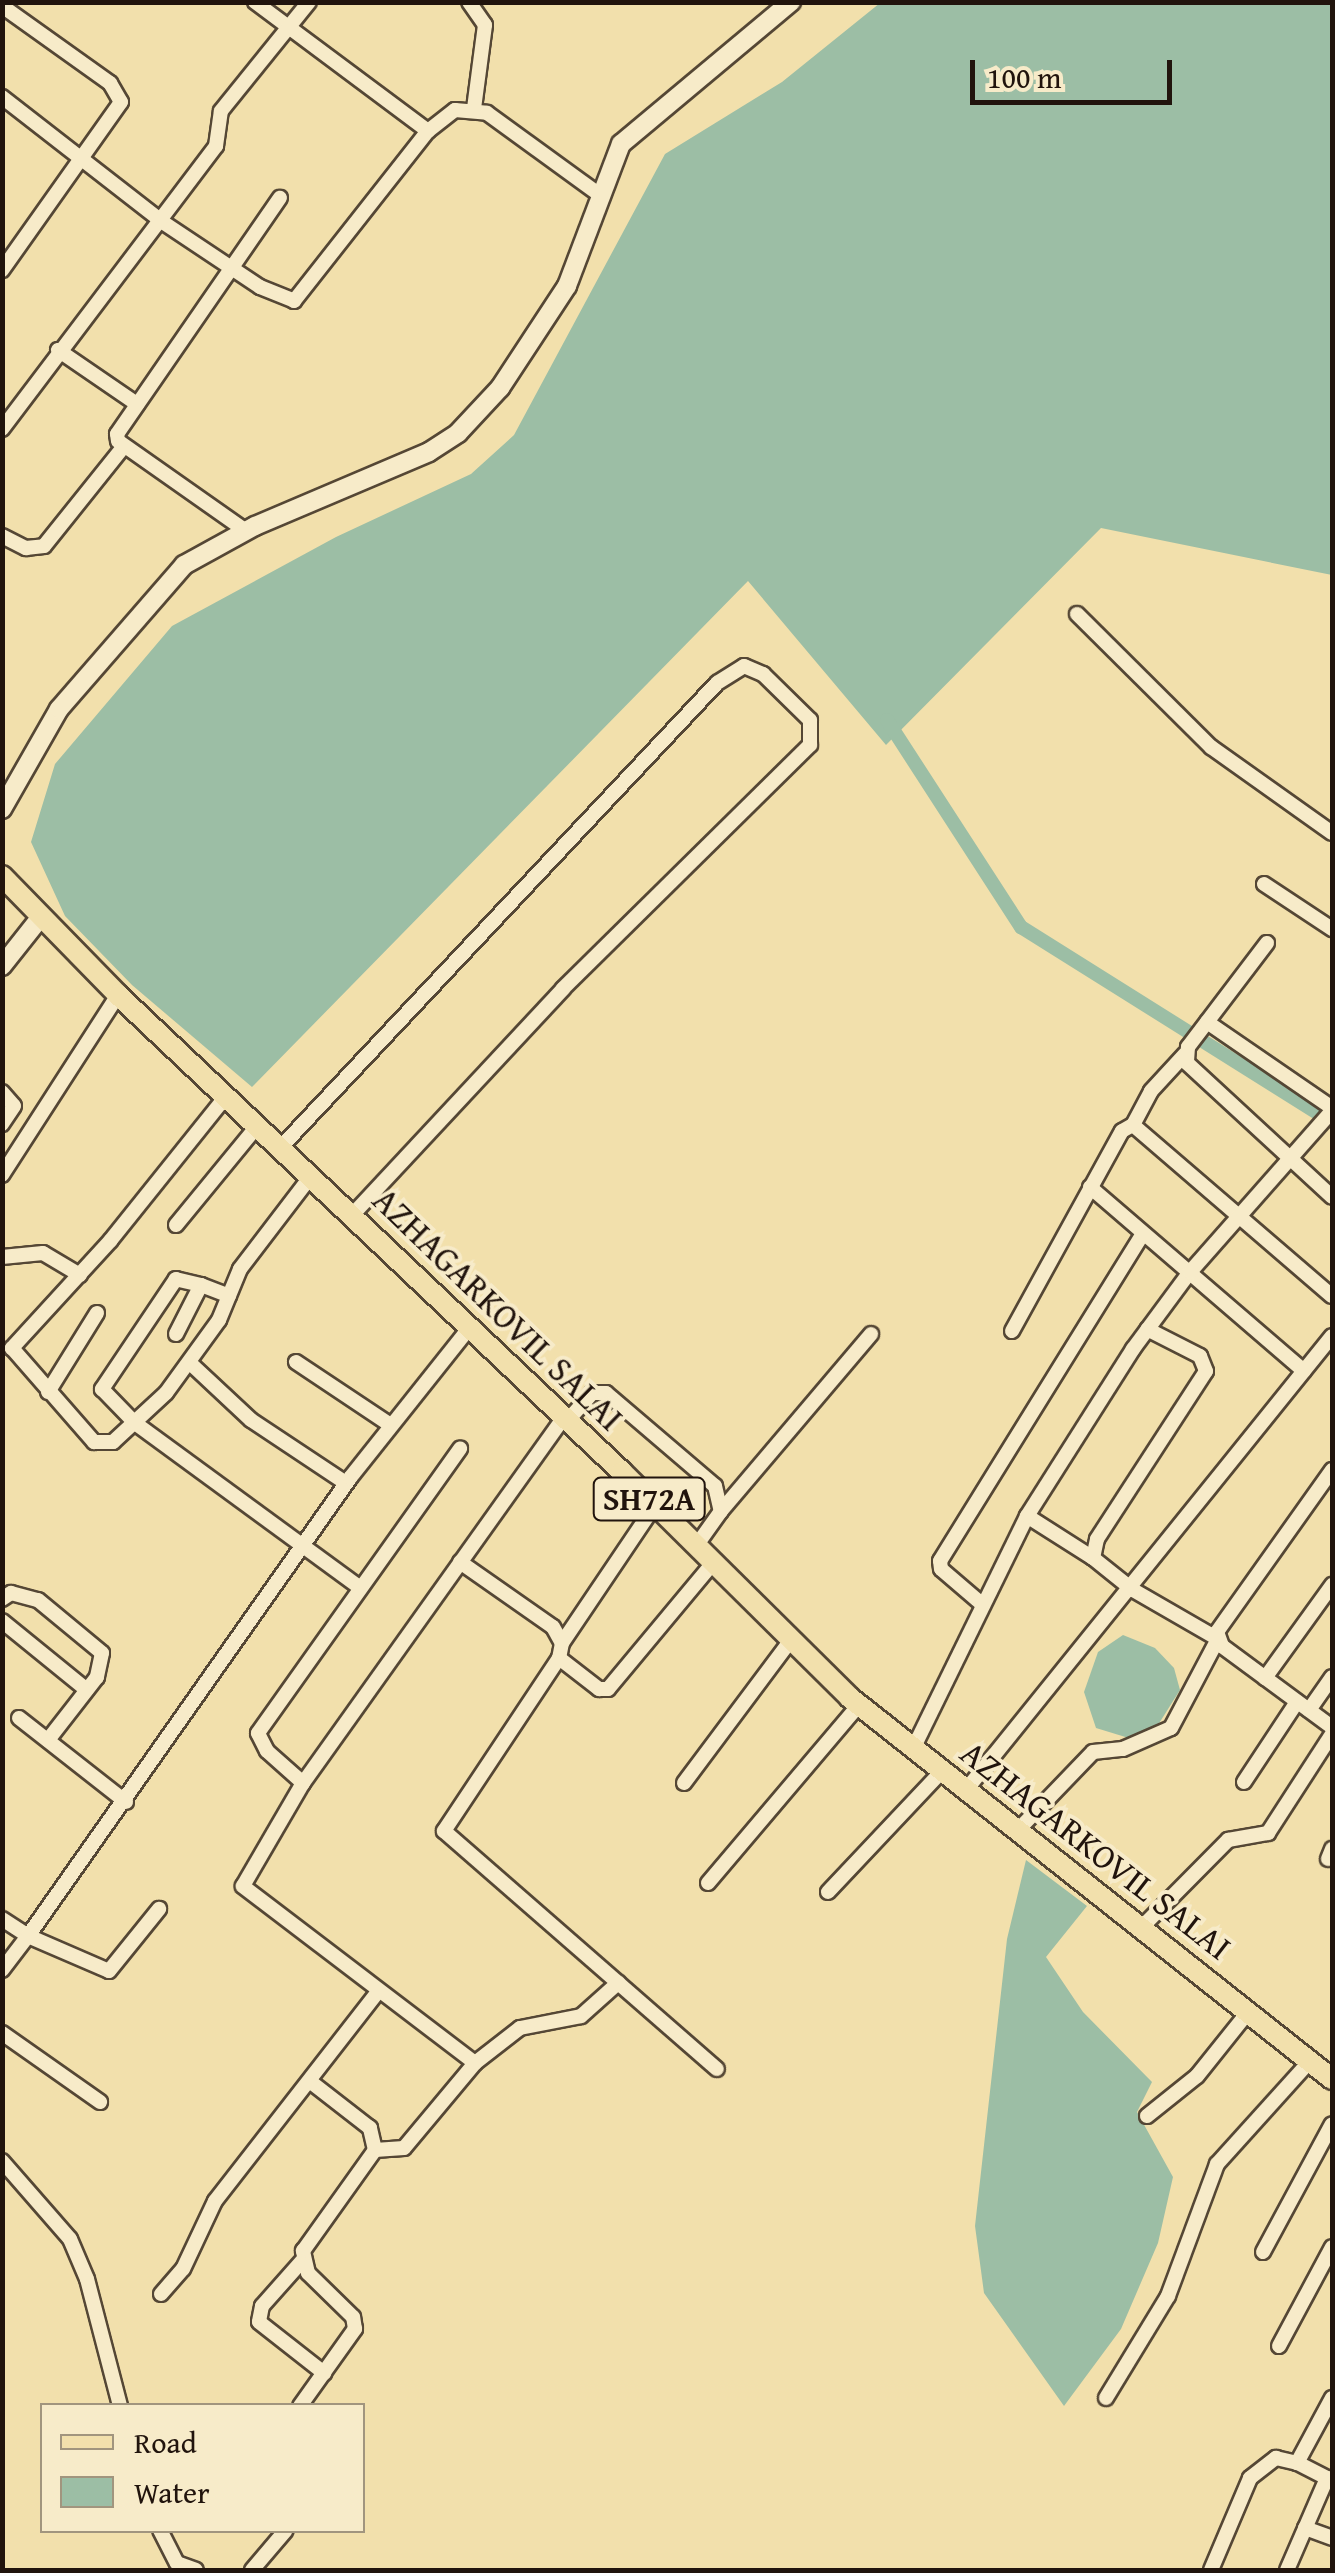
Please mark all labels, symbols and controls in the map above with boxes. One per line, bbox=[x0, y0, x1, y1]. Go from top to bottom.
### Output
scale bar bbox=[975, 40, 1178, 102]
text: 100 m bbox=[987, 55, 1061, 99]
street label: AZHAGARKOVIL SALAI bbox=[364, 1179, 632, 1439]
road number: SH72A bbox=[592, 1472, 706, 1526]
street label: AZHAGARKOVIL SALAI bbox=[952, 1731, 1240, 1969]
legend bbox=[40, 2403, 365, 2533]
text: Road bbox=[134, 2420, 197, 2464]
text: Water bbox=[134, 2470, 210, 2514]

